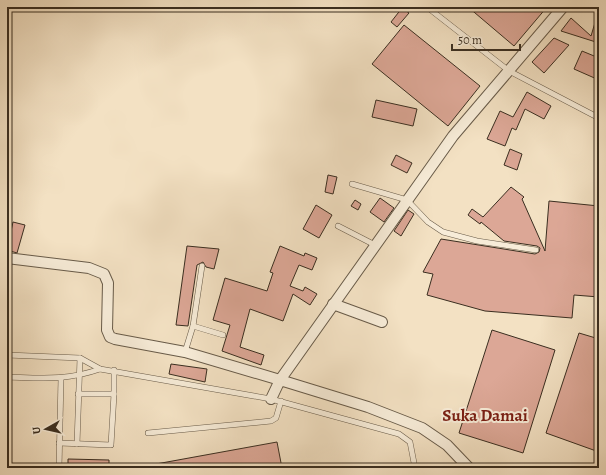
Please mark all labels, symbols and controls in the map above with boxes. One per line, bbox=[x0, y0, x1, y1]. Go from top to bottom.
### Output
scale bar bbox=[452, 26, 520, 52]
text: 50 m bbox=[458, 32, 482, 48]
district label: Suka Damai bbox=[442, 404, 528, 427]
north arrow bbox=[26, 409, 66, 449]
text: U bbox=[29, 425, 45, 435]

